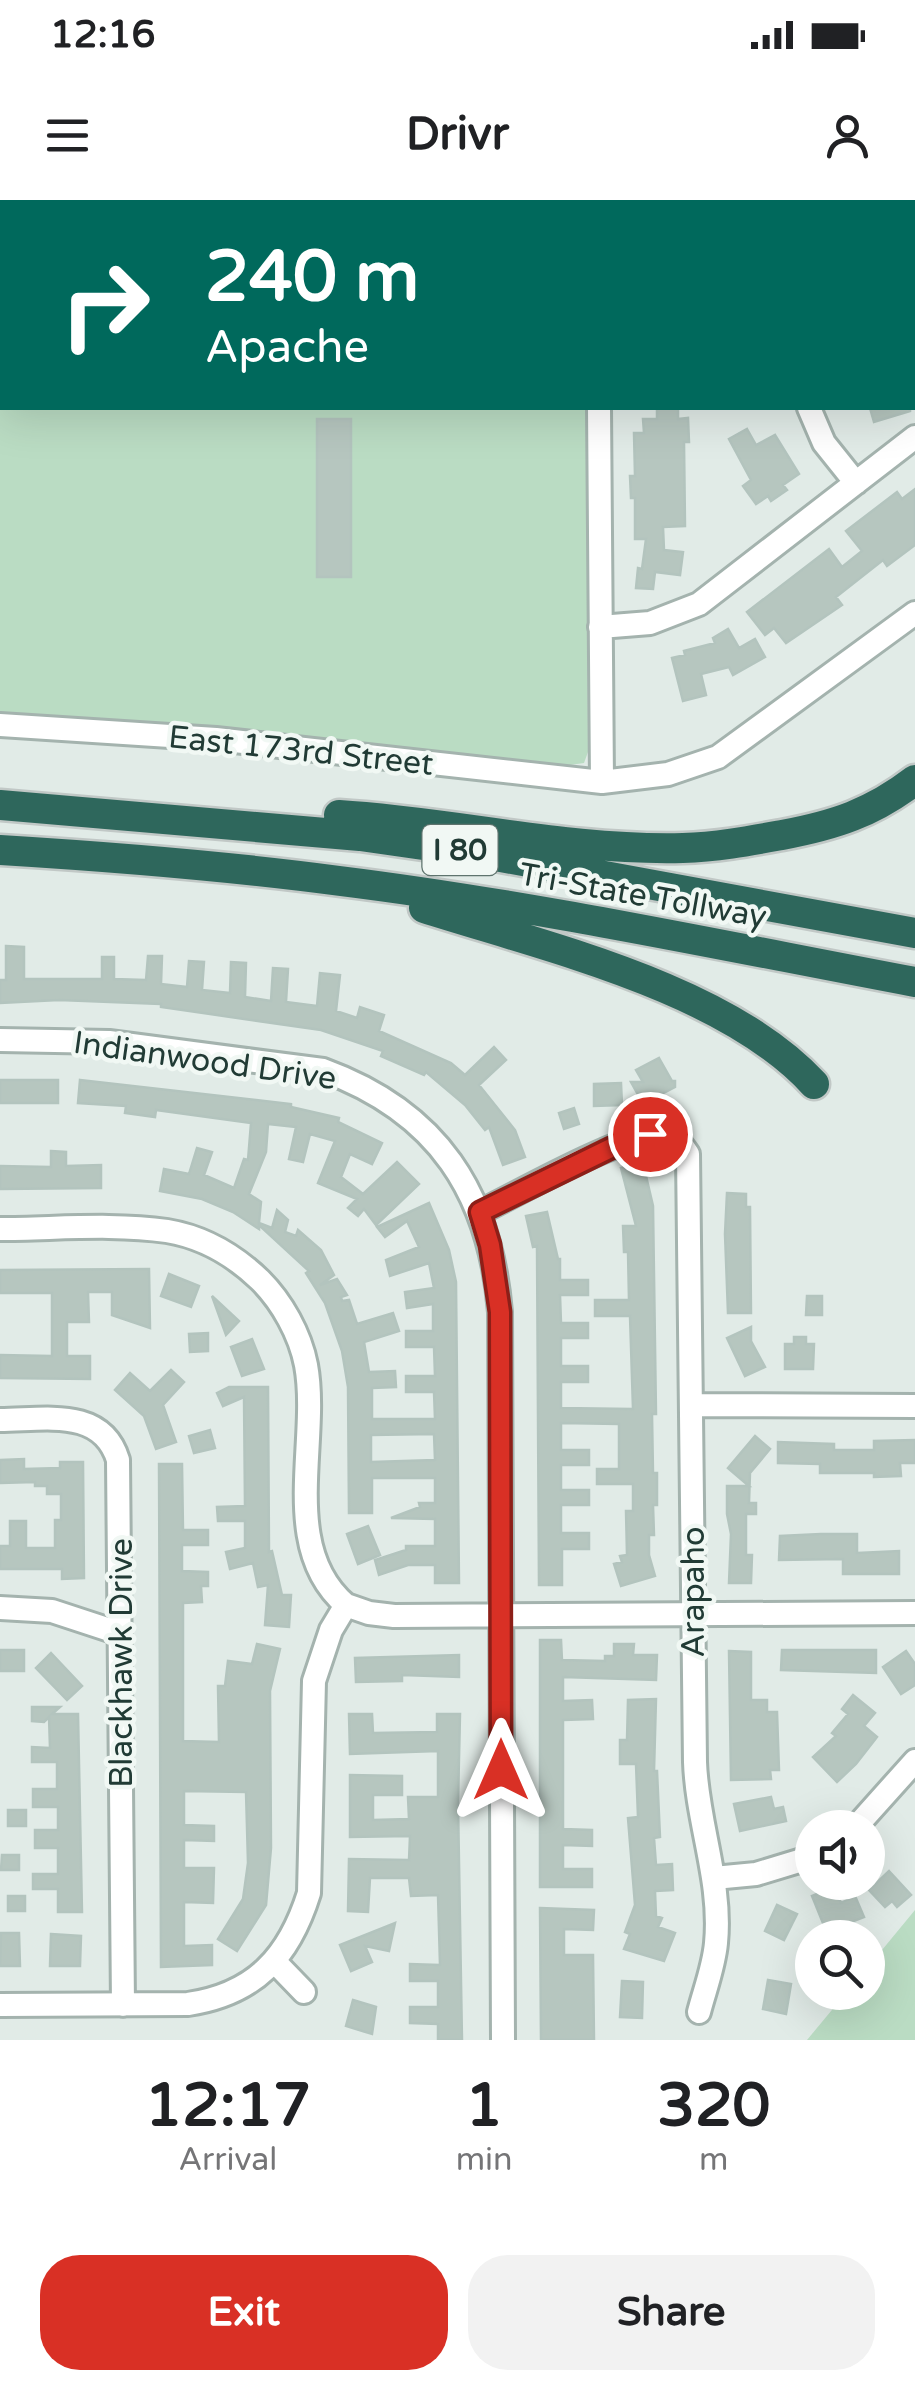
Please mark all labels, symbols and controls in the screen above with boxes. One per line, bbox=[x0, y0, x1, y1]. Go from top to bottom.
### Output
text: 12:16 bbox=[50, 12, 155, 58]
icon: menu bbox=[40, 108, 95, 163]
text: Drivr bbox=[406, 108, 509, 162]
icon: person bbox=[820, 108, 875, 163]
text: 240 m bbox=[205, 236, 419, 320]
icon: right bbox=[40, 240, 170, 370]
text: Apache bbox=[205, 321, 369, 375]
street label: East 173rd Street bbox=[167, 718, 435, 784]
road number: I 80 bbox=[422, 825, 498, 875]
street label: Tri-State Tollway bbox=[516, 856, 769, 936]
street label: Indianwood Drive bbox=[71, 1024, 339, 1098]
pin bbox=[608, 1092, 693, 1177]
icon: arrive bbox=[623, 1107, 678, 1162]
street label: Arapaho bbox=[675, 1526, 713, 1658]
street label: Blackhawk Drive bbox=[103, 1538, 141, 1788]
position arrow bbox=[449, 1718, 553, 1822]
map controls bbox=[795, 1810, 885, 2010]
button: sound bbox=[795, 1810, 885, 1900]
button: search bbox=[795, 1920, 885, 2010]
text: 12:17 bbox=[145, 2070, 311, 2142]
text: 1 bbox=[465, 2070, 503, 2142]
text: 320 bbox=[657, 2070, 770, 2142]
text: Arrival bbox=[178, 2141, 277, 2179]
text: min bbox=[456, 2141, 513, 2179]
text: m bbox=[699, 2141, 728, 2179]
button: Exit bbox=[40, 2255, 448, 2370]
button: Share bbox=[468, 2255, 875, 2370]

